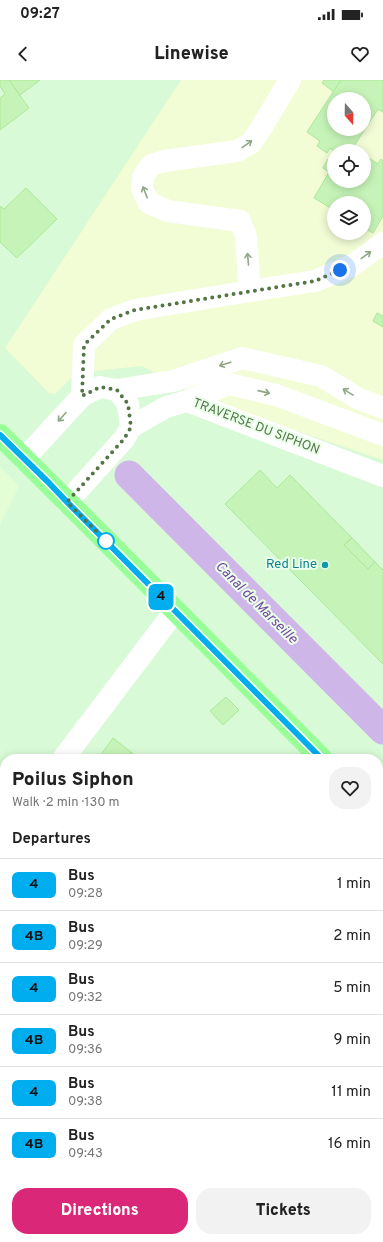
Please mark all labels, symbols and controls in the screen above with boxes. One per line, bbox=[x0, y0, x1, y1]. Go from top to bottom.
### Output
text: 09:27 bbox=[20, 5, 60, 24]
icon: back bbox=[12, 43, 34, 65]
text: Linewise bbox=[154, 43, 229, 66]
icon: heart bbox=[349, 43, 371, 65]
north arrow bbox=[327, 92, 371, 136]
map controls bbox=[327, 92, 371, 240]
one-way arrow bbox=[242, 140, 253, 148]
button: locate bbox=[327, 144, 371, 188]
one-way arrow bbox=[140, 187, 148, 199]
button: layers bbox=[327, 196, 371, 240]
one-way arrow bbox=[361, 251, 372, 259]
one-way arrow bbox=[244, 253, 252, 266]
your location bbox=[330, 260, 350, 280]
one-way arrow bbox=[218, 361, 231, 368]
one-way arrow bbox=[342, 387, 354, 395]
one-way arrow bbox=[258, 389, 271, 397]
street label: TRAVERSE DU SIPHON bbox=[190, 395, 322, 459]
one-way arrow bbox=[58, 412, 67, 422]
unlabelled marker bbox=[97, 532, 115, 550]
place label: Red Line bbox=[266, 557, 317, 573]
water label: Canal de Marseille bbox=[211, 558, 301, 648]
marker: Red Line bbox=[320, 560, 330, 570]
line badge: 4 bbox=[148, 584, 174, 610]
text: 4 bbox=[157, 588, 166, 605]
button: heart bbox=[329, 767, 371, 809]
text: Poilus Siphon bbox=[12, 768, 134, 792]
text: Walk · 2 min · 130 m bbox=[12, 795, 120, 811]
text: Departures bbox=[12, 830, 91, 849]
text: Bus bbox=[68, 867, 95, 886]
text: 1 min bbox=[337, 875, 371, 894]
text: 4 bbox=[30, 876, 39, 893]
text: 09:28 bbox=[68, 886, 103, 902]
text: Bus bbox=[68, 919, 95, 938]
text: 2 min bbox=[333, 927, 371, 946]
text: 4B bbox=[25, 928, 43, 945]
text: 09:29 bbox=[68, 938, 103, 954]
text: Bus bbox=[68, 971, 95, 990]
text: 5 min bbox=[333, 979, 371, 998]
text: 4 bbox=[30, 980, 39, 997]
text: 09:32 bbox=[68, 990, 103, 1006]
text: Bus bbox=[68, 1023, 95, 1042]
text: 9 min bbox=[334, 1031, 371, 1050]
text: 4B bbox=[25, 1032, 43, 1049]
text: 09:36 bbox=[68, 1042, 103, 1058]
text: Bus bbox=[68, 1075, 95, 1094]
text: 11 min bbox=[331, 1083, 371, 1102]
text: 4 bbox=[30, 1084, 39, 1101]
text: 09:38 bbox=[68, 1094, 103, 1110]
text: Bus bbox=[68, 1127, 95, 1146]
text: 16 min bbox=[328, 1135, 371, 1154]
text: 4B bbox=[25, 1136, 43, 1153]
text: 09:43 bbox=[68, 1146, 103, 1162]
button: Directions bbox=[12, 1188, 188, 1234]
button: Tickets bbox=[196, 1188, 371, 1234]

